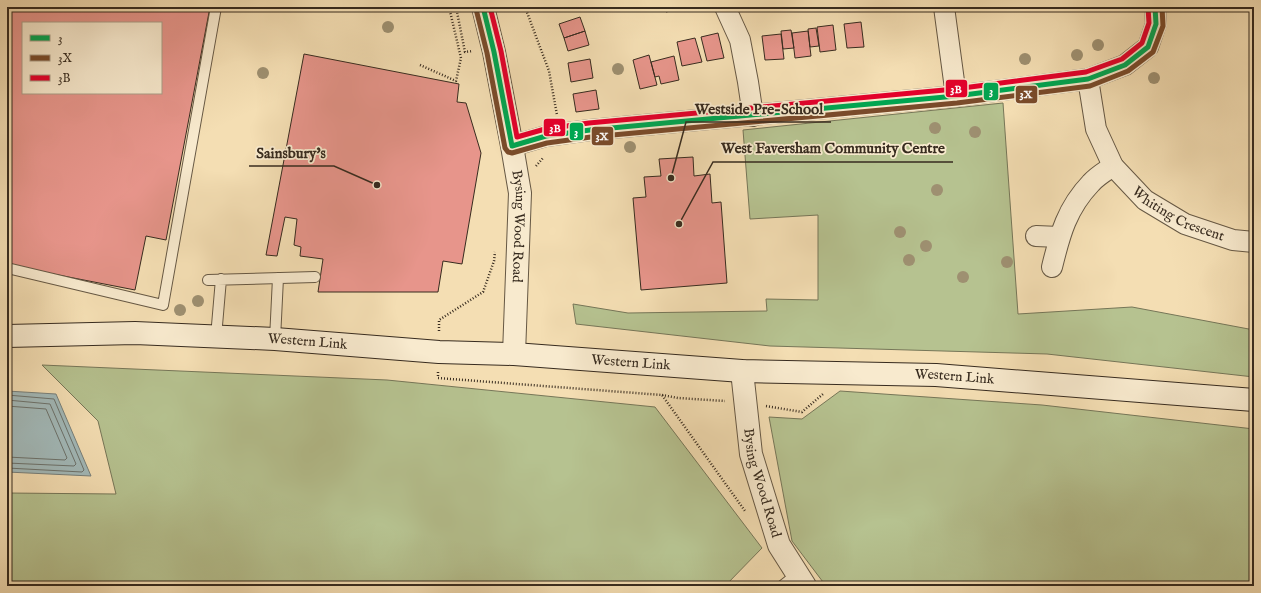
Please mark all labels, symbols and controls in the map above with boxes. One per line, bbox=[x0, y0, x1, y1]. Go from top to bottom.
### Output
legend bbox=[22, 22, 162, 94]
text: 3 bbox=[58, 31, 62, 46]
text: 3X bbox=[58, 51, 72, 66]
text: 3B bbox=[58, 71, 70, 86]
line badge: 3B bbox=[945, 79, 968, 98]
line badge: 3 bbox=[983, 82, 999, 101]
text: 3B bbox=[950, 83, 962, 97]
text: 3 bbox=[989, 85, 993, 99]
line badge: 3X bbox=[1015, 85, 1038, 104]
text: 3X bbox=[1019, 88, 1034, 102]
callout: Westside Pre-School bbox=[686, 95, 831, 122]
text: Westside Pre-School bbox=[694, 100, 824, 119]
line badge: 3B bbox=[543, 118, 566, 137]
text: 3B bbox=[549, 122, 561, 136]
line badge: 3 bbox=[569, 122, 584, 141]
text: 3 bbox=[574, 126, 578, 140]
line badge: 3X bbox=[591, 126, 614, 146]
text: 3X bbox=[595, 130, 610, 144]
callout: West Faversham Community Centre bbox=[713, 135, 953, 162]
callout: Sainsbury's bbox=[249, 139, 334, 166]
text: West Faversham Community Centre bbox=[720, 139, 945, 158]
text: Sainsbury's bbox=[256, 144, 326, 163]
street label: Bysing Wood Road bbox=[507, 169, 529, 284]
street label: Whiting Crescent bbox=[1128, 183, 1227, 246]
street label: Western Link bbox=[268, 330, 349, 354]
street label: Western Link bbox=[591, 351, 672, 375]
street label: Western Link bbox=[915, 366, 995, 389]
street label: Bysing Wood Road bbox=[739, 427, 785, 540]

